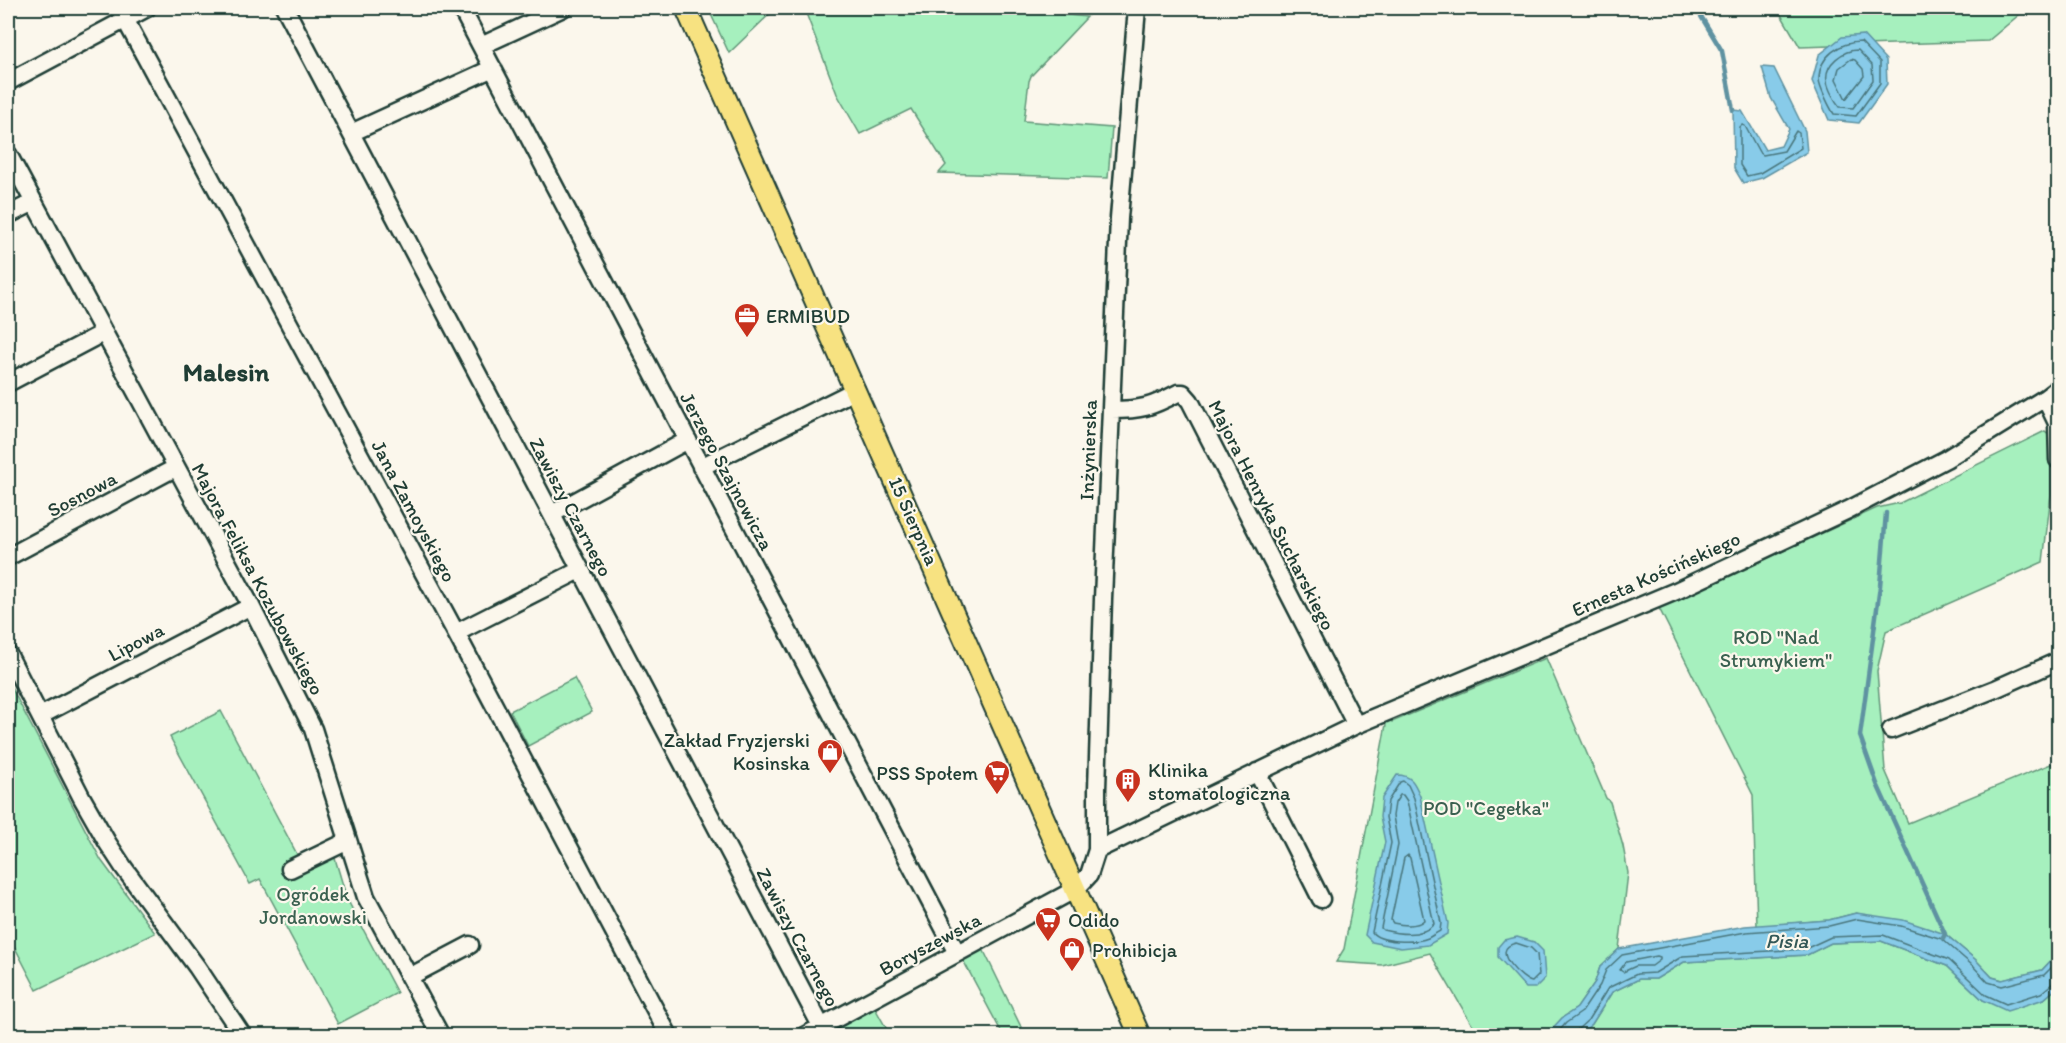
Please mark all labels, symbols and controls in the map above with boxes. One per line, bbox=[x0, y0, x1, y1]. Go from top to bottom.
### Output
office icon: ERMIBUD bbox=[732, 301, 762, 339]
place label: ERMIBUD bbox=[766, 304, 850, 328]
district label: Malesin bbox=[183, 356, 270, 388]
street label: Jerzego Szajnowicza bbox=[675, 388, 779, 555]
street label: Majora Henryka Sucharskiego bbox=[1203, 396, 1341, 634]
street label: Inżynierska bbox=[1074, 399, 1102, 501]
street label: Zawiszy Czarnego bbox=[524, 433, 618, 581]
street label: Jana Zamoyskiego bbox=[366, 436, 462, 586]
street label: Majora Feliksa Kozubowskiego bbox=[187, 459, 329, 699]
street label: Sosnowa bbox=[43, 465, 121, 522]
street label: 15 Sierpnia bbox=[884, 473, 944, 570]
street label: Ernesta Kościńskiego bbox=[1568, 526, 1744, 622]
street label: Lipowa bbox=[104, 617, 169, 667]
park label: ROD "Nad Strumykiem" bbox=[1720, 625, 1832, 672]
place label: Zakład Fryzjerski Kosinska bbox=[664, 728, 811, 775]
shop icon: Zakład Fryzjerski Kosinska bbox=[815, 737, 845, 775]
supermarket icon: PSS Społem bbox=[982, 758, 1012, 796]
place label: Klinika stomatologiczna bbox=[1148, 758, 1291, 805]
place label: PSS Społem bbox=[876, 761, 978, 785]
building icon: Klinika stomatologiczna bbox=[1113, 766, 1143, 804]
park label: POD "Cegełka" bbox=[1423, 796, 1549, 820]
street label: Zawiszy Czarnego bbox=[751, 863, 845, 1011]
park label: Ogródek Jordanowski bbox=[259, 882, 367, 929]
supermarket icon: Odido bbox=[1033, 905, 1063, 943]
street label: Boryszewska bbox=[875, 907, 985, 981]
place label: Odido bbox=[1068, 908, 1119, 932]
water label: Pisia bbox=[1766, 928, 1809, 953]
shop icon: Prohibicja bbox=[1057, 935, 1087, 973]
place label: Prohibicja bbox=[1092, 938, 1178, 962]

